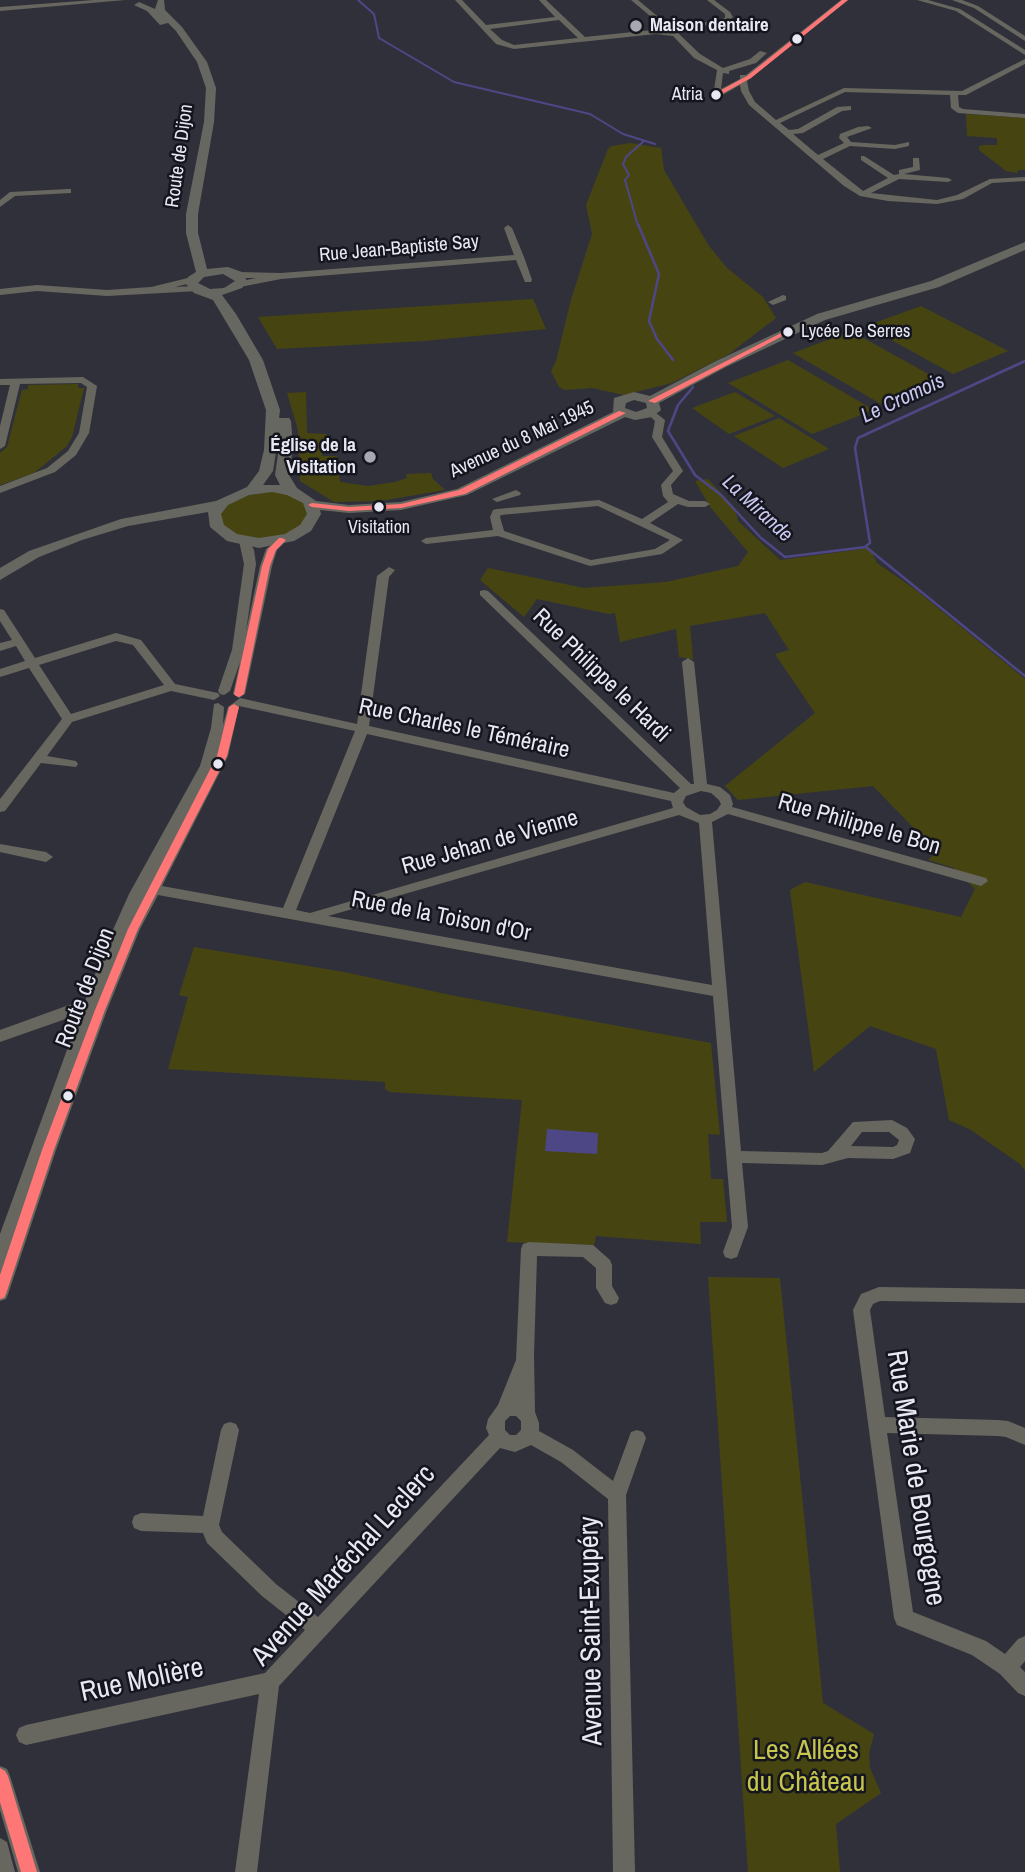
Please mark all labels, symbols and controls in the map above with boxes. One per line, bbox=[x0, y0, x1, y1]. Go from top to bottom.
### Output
place label: Maison dentaire bbox=[650, 15, 769, 37]
marker: Maison dentaire bbox=[628, 18, 644, 34]
unlabelled marker bbox=[790, 32, 804, 46]
place label: Atria bbox=[672, 84, 703, 106]
marker: Atria bbox=[709, 88, 723, 102]
street label: Route de Dijon bbox=[161, 103, 199, 209]
street label: Rue Jean-Baptiste Say bbox=[318, 231, 480, 267]
place label: Lycée De Serres bbox=[801, 321, 910, 343]
marker: Lycée De Serres bbox=[781, 325, 795, 339]
water label: Le Cromois bbox=[857, 369, 949, 429]
street label: Avenue du 8 Mai 1945 bbox=[446, 397, 598, 483]
place label: Église de la Visitation bbox=[270, 435, 356, 479]
marker: Église de la Visitation bbox=[362, 449, 378, 465]
water label: La Mirande bbox=[717, 470, 797, 548]
marker: Visitation bbox=[372, 500, 386, 514]
place label: Visitation bbox=[348, 517, 410, 539]
street label: Rue Philippe le Hardi bbox=[527, 603, 675, 749]
street label: Rue Charles le Téméraire bbox=[356, 693, 572, 765]
unlabelled marker bbox=[211, 757, 225, 771]
street label: Rue Philippe le Bon bbox=[775, 789, 943, 861]
street label: Rue Jehan de Vienne bbox=[399, 805, 581, 881]
street label: Rue de la Toison d'Or bbox=[349, 886, 533, 948]
street label: Route de Dijon bbox=[51, 924, 121, 1052]
unlabelled marker bbox=[61, 1089, 75, 1103]
street label: Rue Marie de Bourgogne bbox=[878, 1348, 952, 1608]
street label: Avenue Maréchal Leclerc bbox=[245, 1459, 443, 1673]
street label: Avenue Saint-Exupéry bbox=[573, 1516, 611, 1746]
street label: Rue Molière bbox=[77, 1652, 207, 1710]
park label: Les Allées du Château bbox=[747, 1734, 865, 1800]

